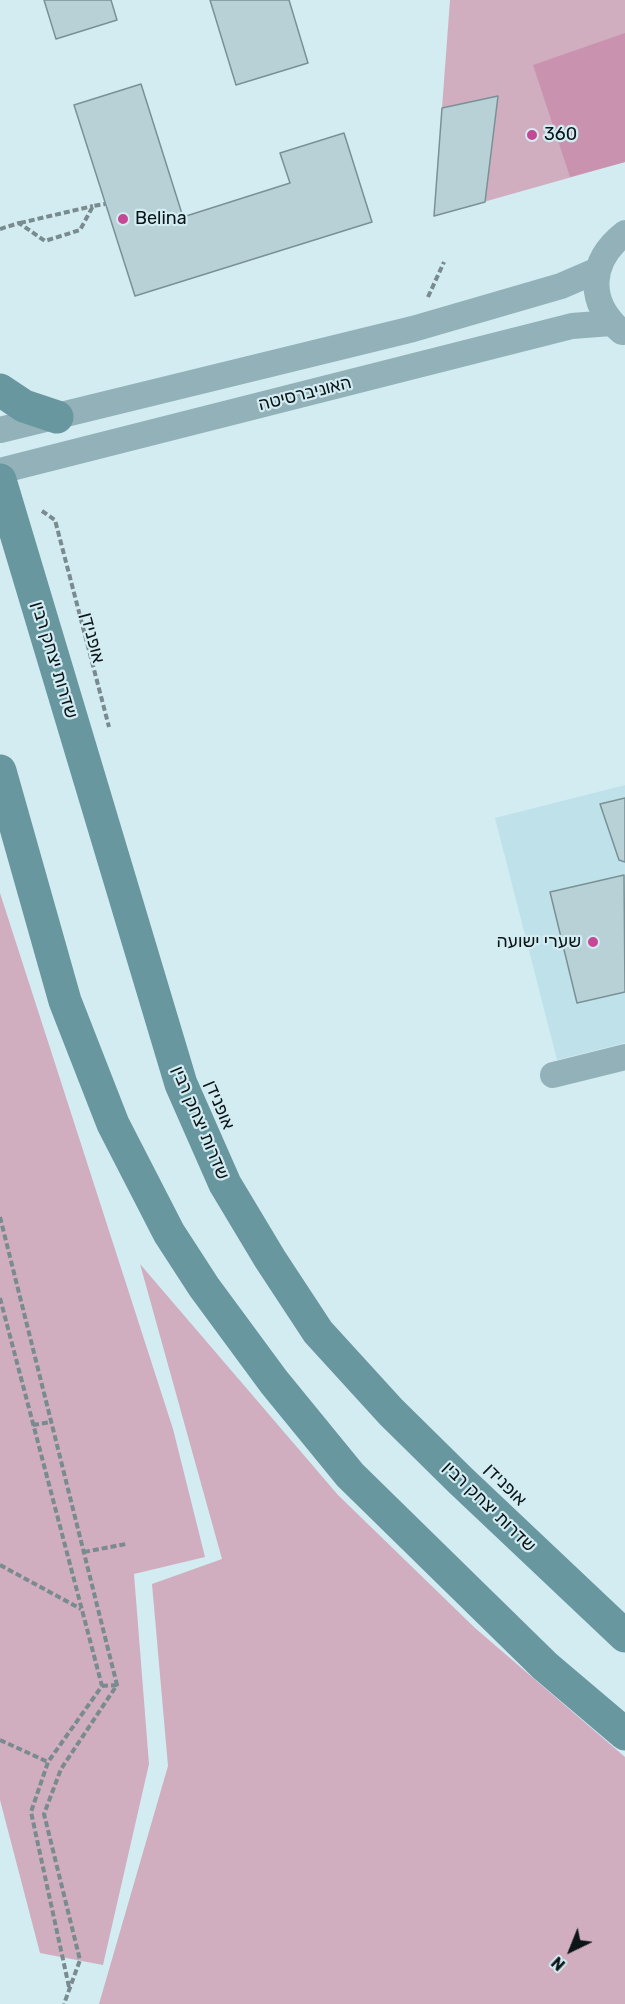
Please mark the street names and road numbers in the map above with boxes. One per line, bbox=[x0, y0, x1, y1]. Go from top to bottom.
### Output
street label: האוניברסיטה bbox=[256, 372, 354, 416]
street label: שדרות יצחק רבין bbox=[26, 599, 82, 721]
street label: אופנידן bbox=[75, 610, 109, 666]
street label: שדרות יצחק רבין bbox=[166, 1063, 234, 1183]
street label: אופנידן bbox=[199, 1077, 239, 1133]
street label: שדרות יצחק רבין bbox=[438, 1457, 540, 1557]
street label: אופנידן bbox=[479, 1459, 531, 1511]

